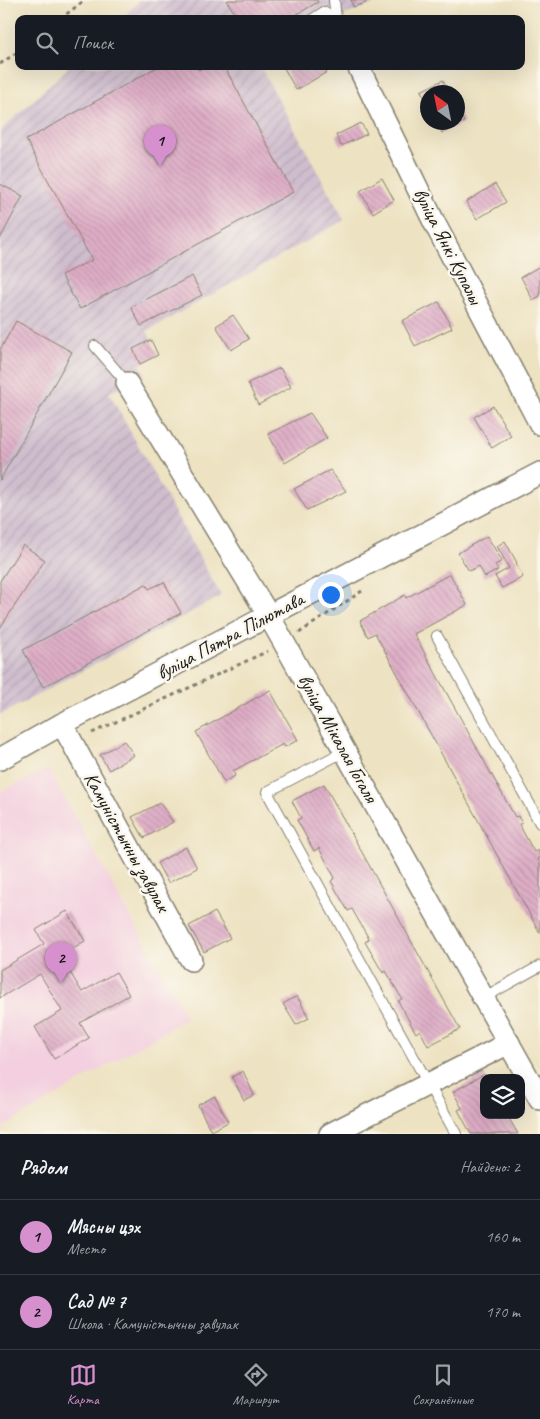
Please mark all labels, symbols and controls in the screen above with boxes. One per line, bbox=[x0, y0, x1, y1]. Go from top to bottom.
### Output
search box bbox=[15, 15, 525, 70]
icon: search bbox=[33, 29, 61, 57]
text: Поиск bbox=[73, 31, 113, 55]
north arrow bbox=[420, 85, 465, 130]
pin: 1 bbox=[144, 125, 176, 166]
street label: вуліца Янкі Купалы bbox=[408, 184, 489, 310]
your location bbox=[318, 582, 344, 608]
street label: вуліца Пятра Пілютава bbox=[152, 586, 310, 685]
street label: вуліца Мікалая Гогаля bbox=[292, 669, 385, 808]
street label: Камуністычны завулак bbox=[77, 768, 176, 918]
pin: 2 bbox=[45, 942, 77, 983]
map controls bbox=[480, 1074, 525, 1119]
button: layers bbox=[480, 1074, 525, 1119]
text: Рядом bbox=[20, 1154, 67, 1180]
text: Найдено: 2 bbox=[460, 1157, 520, 1177]
text: Мясны цэх bbox=[67, 1215, 139, 1239]
text: 1 bbox=[32, 1227, 40, 1247]
text: 160 m bbox=[486, 1227, 520, 1247]
text: Место bbox=[67, 1239, 105, 1259]
text: Сад № 7 bbox=[67, 1290, 126, 1314]
text: 2 bbox=[32, 1302, 40, 1322]
text: 170 m bbox=[486, 1302, 520, 1322]
text: Школа · Камуністычны завулак bbox=[67, 1314, 238, 1334]
tab: Карта bbox=[67, 1361, 99, 1408]
tab: Маршрут bbox=[233, 1361, 279, 1408]
tab: Сохранённые bbox=[412, 1361, 473, 1408]

